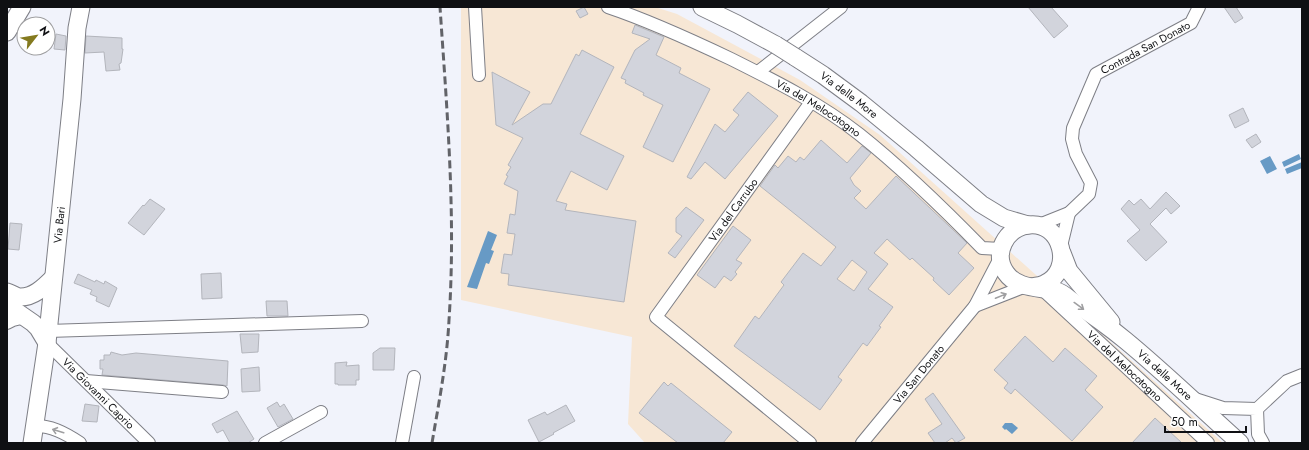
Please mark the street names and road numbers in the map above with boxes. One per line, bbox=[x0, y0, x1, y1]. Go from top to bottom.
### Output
street label: Contrada San Donato bbox=[1098, 17, 1193, 78]
street label: Via delle More bbox=[817, 68, 882, 122]
street label: Via del Melocotogno bbox=[773, 75, 864, 141]
street label: Via del Carrubo bbox=[705, 175, 762, 245]
street label: Via Bari bbox=[49, 205, 69, 244]
street label: Via del Melocotogno bbox=[1084, 327, 1166, 405]
street label: Via San Donato bbox=[889, 341, 948, 407]
street label: Via delle More bbox=[1134, 346, 1196, 404]
street label: Via Giovanni Caprio bbox=[59, 354, 138, 433]

